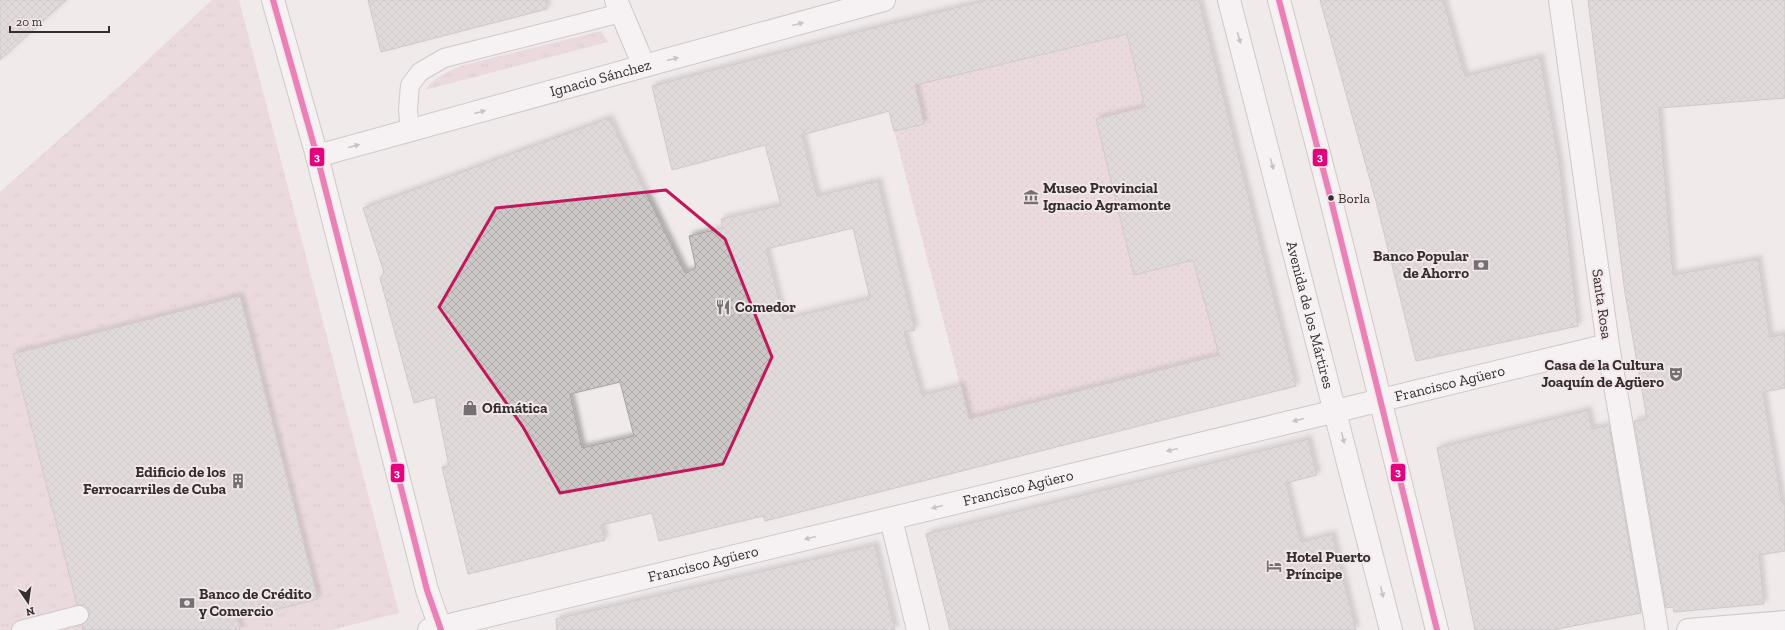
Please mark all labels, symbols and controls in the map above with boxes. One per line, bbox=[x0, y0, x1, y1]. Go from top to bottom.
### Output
scale bar bbox=[10, 8, 109, 34]
text: 20 m bbox=[16, 15, 43, 29]
one-way arrow bbox=[792, 21, 804, 27]
one-way arrow bbox=[1236, 32, 1242, 44]
street label: Ignacio Sánchez bbox=[548, 56, 653, 100]
one-way arrow bbox=[667, 56, 679, 62]
one-way arrow bbox=[474, 109, 486, 115]
one-way arrow bbox=[349, 143, 361, 149]
line badge: 3 bbox=[309, 147, 325, 167]
line badge: 3 bbox=[1312, 148, 1328, 167]
text: 3 bbox=[314, 151, 320, 164]
text: 3 bbox=[1317, 151, 1323, 164]
one-way arrow bbox=[1269, 157, 1275, 170]
place label: Museo Provincial Ignacio Agramonte bbox=[1043, 179, 1171, 214]
museum icon: Museo Provincial Ignacio Agramonte bbox=[1022, 188, 1040, 206]
place label: Borla bbox=[1338, 190, 1370, 207]
marker: Borla bbox=[1326, 193, 1336, 203]
street label: Avenida de los Mártires bbox=[1282, 239, 1338, 391]
place label: Banco Popular de Ahorro bbox=[1373, 247, 1469, 282]
bank icon: Banco Popular de Ahorro bbox=[1472, 256, 1490, 274]
street label: Santa Rosa bbox=[1588, 268, 1616, 340]
restaurant icon: Comedor bbox=[714, 298, 732, 316]
place label: Comedor bbox=[735, 298, 796, 316]
place label: Casa de la Cultura Joaquín de Agüero bbox=[1541, 356, 1664, 391]
street label: Francisco Agüero bbox=[1393, 361, 1507, 405]
theatre icon: Casa de la Cultura Joaquín de Agüero bbox=[1667, 365, 1685, 383]
shop icon: Ofimática bbox=[461, 399, 479, 417]
place label: Ofimática bbox=[482, 399, 548, 417]
one-way arrow bbox=[1292, 417, 1304, 423]
one-way arrow bbox=[1340, 433, 1346, 445]
one-way arrow bbox=[1166, 448, 1178, 454]
place label: Edificio de los Ferrocarriles de Cuba bbox=[83, 463, 226, 498]
line badge: 3 bbox=[390, 463, 405, 483]
line badge: 3 bbox=[1390, 463, 1406, 482]
street label: Francisco Agüero bbox=[961, 466, 1075, 510]
text: 3 bbox=[1395, 466, 1401, 479]
text: 3 bbox=[394, 467, 400, 480]
building icon: Edificio de los Ferrocarriles de Cuba bbox=[229, 472, 247, 490]
one-way arrow bbox=[930, 505, 943, 511]
one-way arrow bbox=[804, 535, 816, 541]
street label: Francisco Agüero bbox=[646, 542, 761, 586]
place label: Hotel Puerto Príncipe bbox=[1286, 548, 1371, 583]
hotel icon: Hotel Puerto Príncipe bbox=[1265, 557, 1283, 575]
north arrow bbox=[8, 582, 48, 622]
place label: Banco de Crédito y Comercio bbox=[199, 585, 312, 620]
one-way arrow bbox=[1379, 585, 1385, 598]
bank icon: Banco de Crédito y Comercio bbox=[178, 594, 196, 612]
text: N bbox=[24, 604, 36, 619]

